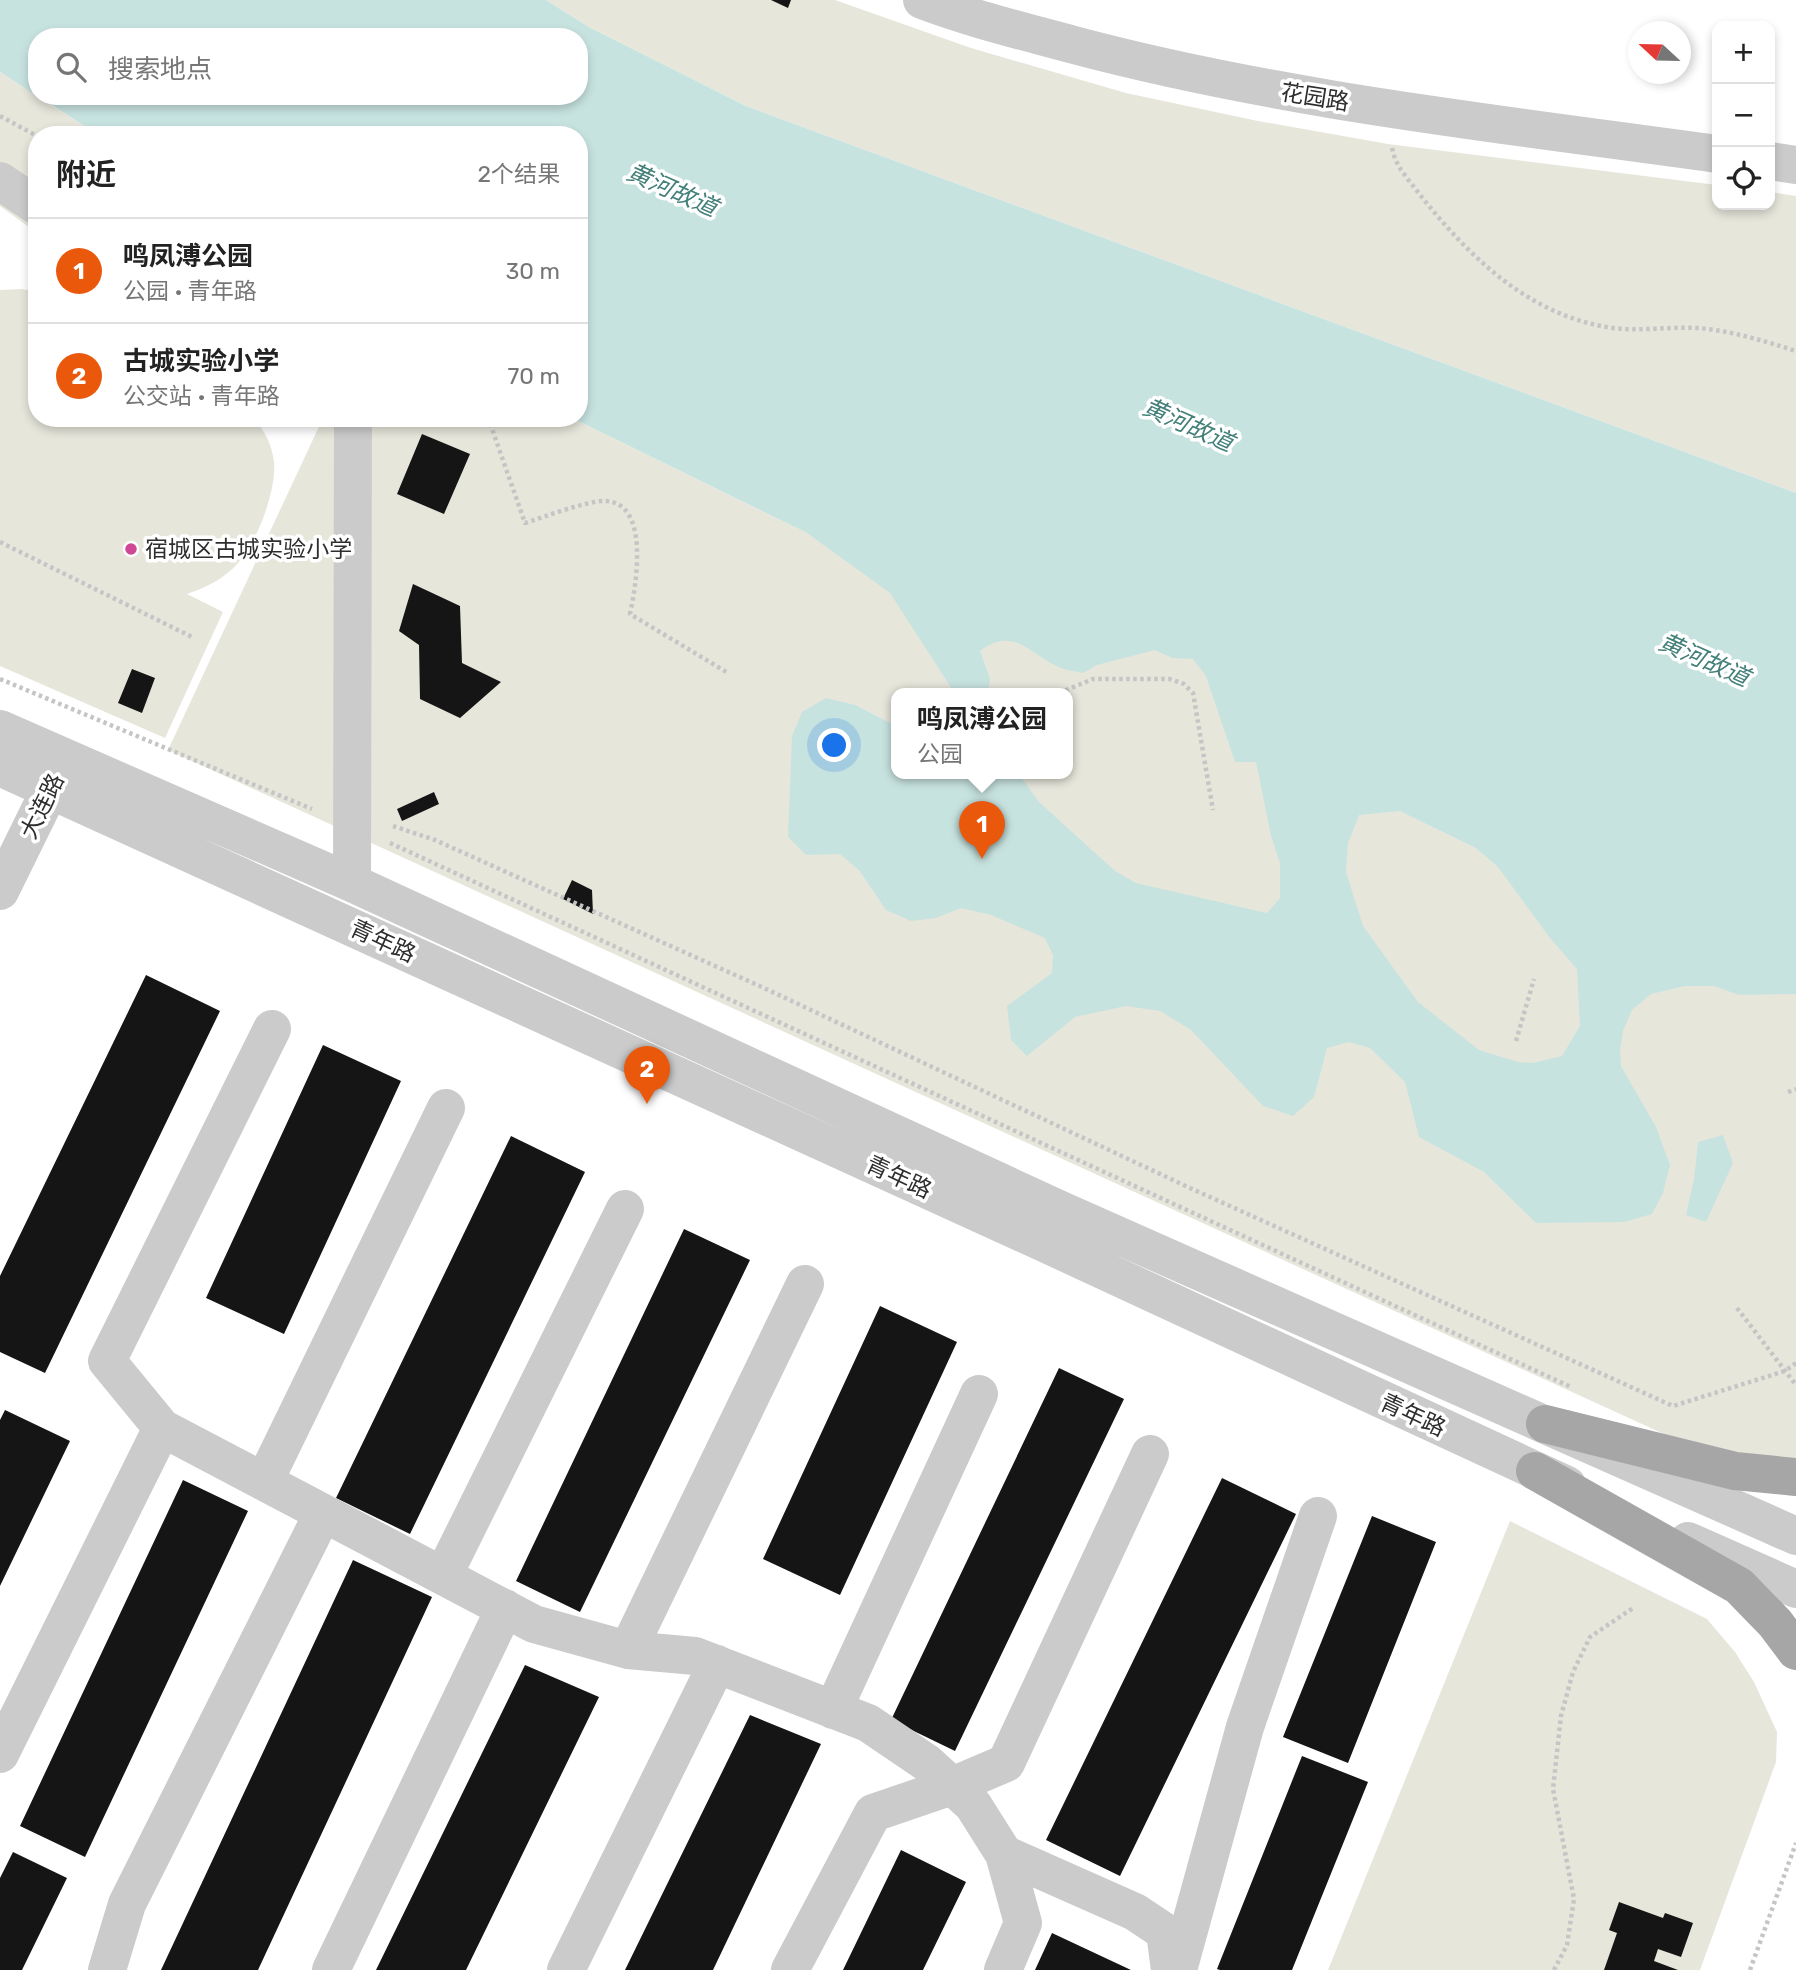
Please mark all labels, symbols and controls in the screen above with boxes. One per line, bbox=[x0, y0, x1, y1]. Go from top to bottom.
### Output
north arrow bbox=[1628, 21, 1691, 84]
map controls bbox=[1712, 21, 1775, 210]
button: + bbox=[1712, 21, 1775, 84]
search box bbox=[28, 28, 588, 105]
icon: search bbox=[52, 48, 90, 86]
text: 搜索地点 bbox=[108, 54, 212, 85]
street label: 花园路 bbox=[1279, 78, 1351, 116]
button: − bbox=[1712, 84, 1775, 147]
button: locate bbox=[1712, 147, 1775, 210]
text: 附近 bbox=[56, 157, 116, 193]
water label: 黄河故道 bbox=[622, 158, 724, 224]
text: 2个结果 bbox=[477, 160, 560, 188]
text: 鸣凤溥公园 bbox=[123, 241, 253, 272]
text: 1 bbox=[73, 257, 85, 285]
text: 30 m bbox=[505, 257, 560, 285]
text: 公园 · 青年路 bbox=[123, 277, 257, 305]
text: 古城实验小学 bbox=[123, 346, 279, 377]
text: 2 bbox=[72, 362, 86, 390]
text: 70 m bbox=[508, 362, 560, 390]
text: 公交站 · 青年路 bbox=[123, 382, 280, 410]
water label: 黄河故道 bbox=[1138, 393, 1240, 459]
place label: 宿城区古城实验小学 bbox=[145, 535, 352, 563]
marker: 宿城区古城实验小学 bbox=[123, 541, 139, 557]
water label: 黄河故道 bbox=[1654, 628, 1756, 694]
popup bbox=[891, 688, 1073, 779]
text: 鸣凤溥公园 bbox=[917, 704, 1047, 735]
your location bbox=[817, 728, 851, 762]
text: 公园 bbox=[917, 740, 963, 768]
street label: 大连路 bbox=[14, 769, 70, 843]
pin: 1 bbox=[959, 801, 1005, 859]
street label: 青年路 bbox=[346, 914, 420, 968]
pin: 2 bbox=[624, 1046, 670, 1104]
street label: 青年路 bbox=[862, 1150, 936, 1204]
street label: 青年路 bbox=[1376, 1388, 1450, 1442]

